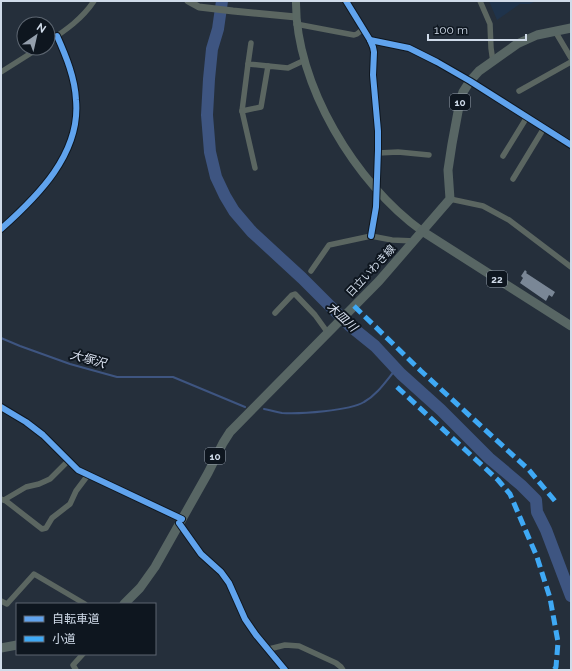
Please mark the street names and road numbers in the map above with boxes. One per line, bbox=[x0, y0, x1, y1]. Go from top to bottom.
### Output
road number: 10 bbox=[450, 94, 470, 110]
street label: 日立いわき線 bbox=[344, 242, 398, 300]
road number: 22 bbox=[487, 271, 507, 287]
road number: 10 bbox=[205, 448, 225, 464]

